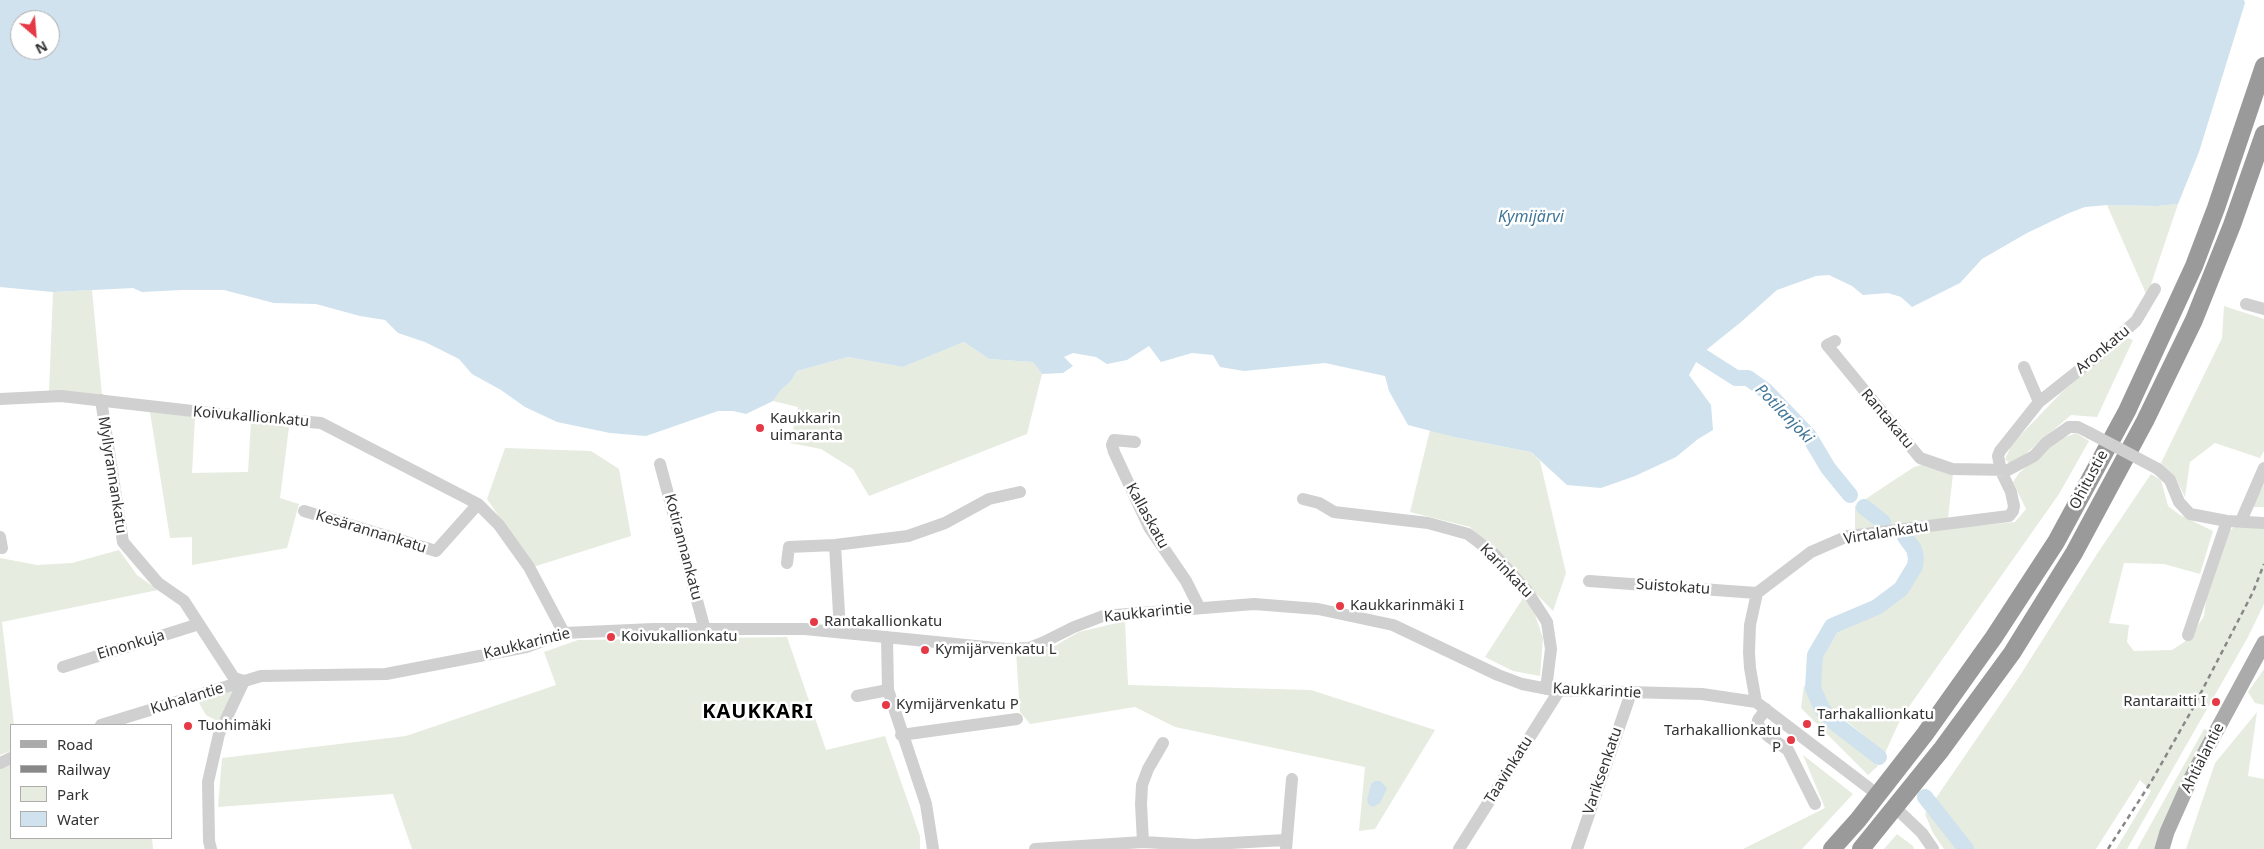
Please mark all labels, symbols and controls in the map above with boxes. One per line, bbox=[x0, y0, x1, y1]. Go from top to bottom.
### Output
north arrow bbox=[10, 10, 60, 60]
text: N bbox=[32, 37, 51, 59]
water label: Kymijärvi bbox=[1498, 207, 1564, 227]
street label: Aronkatu bbox=[2072, 322, 2134, 378]
water label: Potilanjoki bbox=[1751, 380, 1817, 448]
street label: Rantakatu bbox=[1857, 386, 1917, 452]
street label: Koivukallionkatu bbox=[192, 403, 310, 431]
place label: Kaukkarin uimaranta bbox=[770, 410, 843, 445]
street label: Myllyrannankatu bbox=[94, 415, 130, 535]
marker: Kaukkarin uimaranta bbox=[754, 422, 766, 434]
street label: Ohitustie bbox=[2066, 447, 2112, 513]
street label: Kallaskatu bbox=[1122, 480, 1172, 552]
street label: Kotirannankatu bbox=[660, 492, 706, 602]
street label: Kesärannankatu bbox=[313, 507, 429, 557]
street label: Virtalankatu bbox=[1842, 517, 1930, 549]
street label: Karinkatu bbox=[1476, 540, 1536, 602]
street label: Suistokatu bbox=[1635, 575, 1711, 599]
place label: Kaukkarinmäki I bbox=[1350, 597, 1464, 615]
street label: Kaukkarintie bbox=[1103, 599, 1193, 627]
marker: Kaukkarinmäki I bbox=[1334, 600, 1346, 612]
place label: Rantakallionkatu bbox=[824, 613, 942, 631]
marker: Rantakallionkatu bbox=[808, 616, 820, 628]
street label: Kaukkarintie bbox=[482, 625, 572, 663]
street label: Einonkuja bbox=[95, 626, 167, 664]
place label: Koivukallionkatu bbox=[621, 628, 738, 646]
marker: Koivukallionkatu bbox=[605, 631, 617, 643]
place label: Kymijärvenkatu L bbox=[935, 641, 1057, 659]
marker: Kymijärvenkatu L bbox=[919, 644, 931, 656]
street label: Kuhalantie bbox=[148, 679, 226, 719]
street label: Kaukkarintie bbox=[1552, 680, 1642, 702]
place label: Rantaraitti I bbox=[2123, 693, 2206, 711]
place label: Kymijärvenkatu P bbox=[896, 696, 1019, 714]
marker: Rantaraitti I bbox=[2210, 696, 2222, 708]
marker: Kymijärvenkatu P bbox=[880, 699, 892, 711]
district label: KAUKKARI bbox=[701, 700, 815, 724]
place label: Tarhakallionkatu E bbox=[1817, 706, 1934, 741]
place label: Tuohimäki bbox=[198, 717, 271, 735]
marker: Tarhakallionkatu E bbox=[1801, 718, 1813, 730]
marker: Tuohimäki bbox=[182, 720, 194, 732]
street label: Ahtialantie bbox=[2178, 720, 2228, 796]
place label: Tarhakallionkatu P bbox=[1664, 722, 1781, 757]
legend bbox=[10, 724, 172, 839]
street label: Variksenkatu bbox=[1580, 725, 1626, 817]
street label: Taavinkatu bbox=[1481, 733, 1537, 807]
text: Road bbox=[57, 734, 93, 754]
marker: Tarhakallionkatu P bbox=[1785, 734, 1797, 746]
text: Railway bbox=[57, 759, 110, 779]
text: Park bbox=[57, 784, 89, 804]
text: Water bbox=[57, 809, 99, 829]

